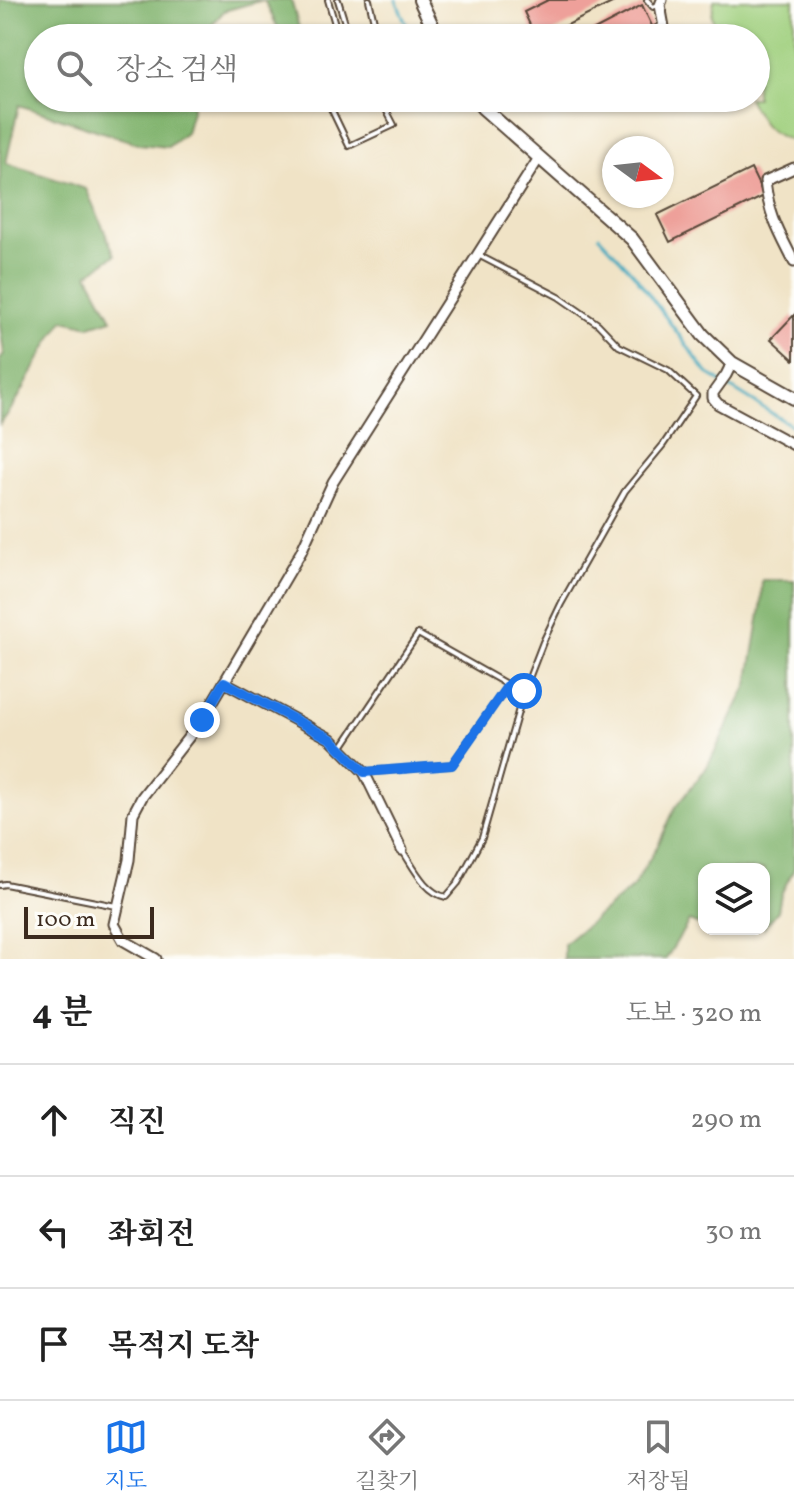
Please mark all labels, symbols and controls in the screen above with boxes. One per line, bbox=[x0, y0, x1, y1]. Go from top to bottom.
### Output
search box bbox=[24, 24, 770, 112]
icon: search bbox=[52, 46, 96, 90]
text: 장소 검색 bbox=[116, 50, 238, 92]
north arrow bbox=[602, 136, 674, 208]
route start bbox=[506, 673, 542, 709]
route end bbox=[184, 702, 220, 738]
map controls bbox=[698, 863, 770, 935]
button: layers bbox=[698, 863, 770, 935]
scale bar bbox=[24, 903, 154, 939]
text: 100 m bbox=[36, 905, 95, 936]
text: 4 분 bbox=[32, 991, 92, 1038]
text: 도보 · 320 m bbox=[625, 996, 762, 1032]
icon: ahead bbox=[32, 1098, 76, 1142]
text: 직진 bbox=[108, 1102, 166, 1144]
text: 290 m bbox=[690, 1102, 762, 1138]
icon: left bbox=[32, 1210, 76, 1254]
text: 좌회전 bbox=[108, 1214, 195, 1256]
text: 30 m bbox=[705, 1214, 762, 1250]
icon: arrive bbox=[32, 1322, 76, 1366]
text: 목적지 도착 bbox=[108, 1326, 259, 1368]
tab: 지도 bbox=[104, 1415, 148, 1498]
tab: 길찾기 bbox=[355, 1415, 419, 1498]
tab: 저장됨 bbox=[626, 1415, 690, 1498]

